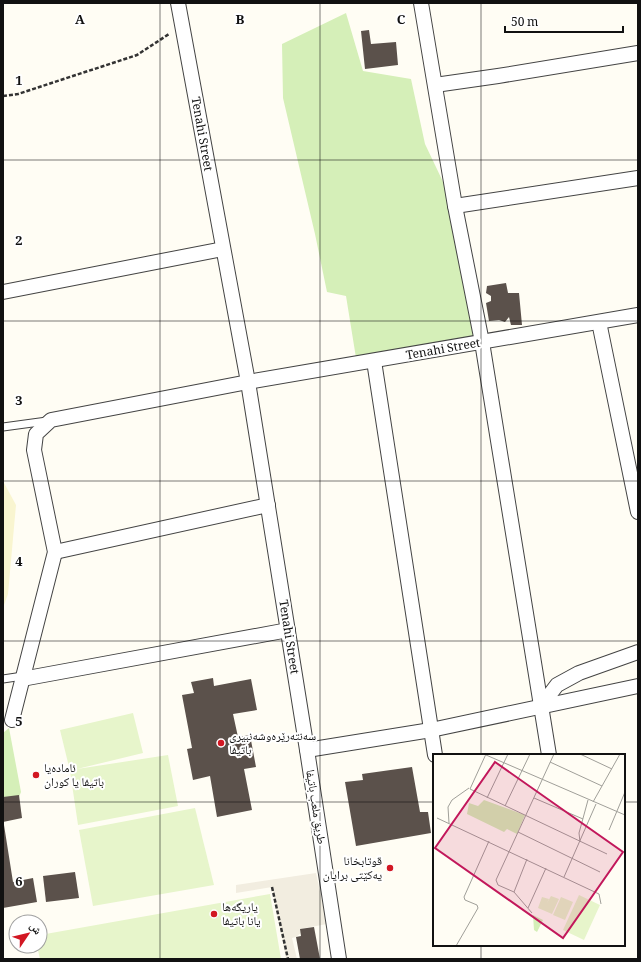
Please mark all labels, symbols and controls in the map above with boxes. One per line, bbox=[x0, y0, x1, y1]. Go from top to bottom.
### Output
scale bar bbox=[505, 8, 623, 34]
text: A bbox=[75, 10, 85, 32]
text: B bbox=[236, 10, 245, 32]
text: C bbox=[397, 10, 406, 32]
text: 50 m bbox=[511, 13, 538, 34]
text: 1 bbox=[15, 71, 23, 93]
street label: Tenahi Street bbox=[184, 95, 217, 173]
text: 2 bbox=[15, 231, 23, 253]
street label: Tenahi Street bbox=[404, 334, 482, 367]
text: 3 bbox=[15, 391, 23, 413]
text: 4 bbox=[15, 552, 23, 574]
street label: Tenahi Street bbox=[271, 598, 304, 676]
text: 5 bbox=[15, 712, 23, 734]
place label: سه‌نته‌رێره‌وشه‌نبيرى باتيفا bbox=[229, 727, 316, 762]
marker: سه‌نته‌رێره‌وشه‌نبيرى باتيفا bbox=[216, 738, 226, 748]
inset map bbox=[433, 754, 625, 946]
place label: ئامادەیا باتیفا يا كوران bbox=[44, 759, 104, 794]
street label: طريق ملعب باتيفا bbox=[298, 768, 331, 846]
marker: ئامادەیا باتیفا يا كوران bbox=[31, 770, 41, 780]
place label: قوتابخانا يه‌كێتى برايان bbox=[323, 852, 382, 887]
marker: قوتابخانا يه‌كێتى برايان bbox=[385, 863, 395, 873]
text: 6 bbox=[15, 872, 23, 894]
place label: یاریگەها یانا باتیفا bbox=[222, 898, 261, 933]
marker: یاریگەها یانا باتیفا bbox=[209, 909, 219, 919]
north arrow bbox=[8, 914, 48, 954]
text: ش bbox=[24, 919, 46, 940]

